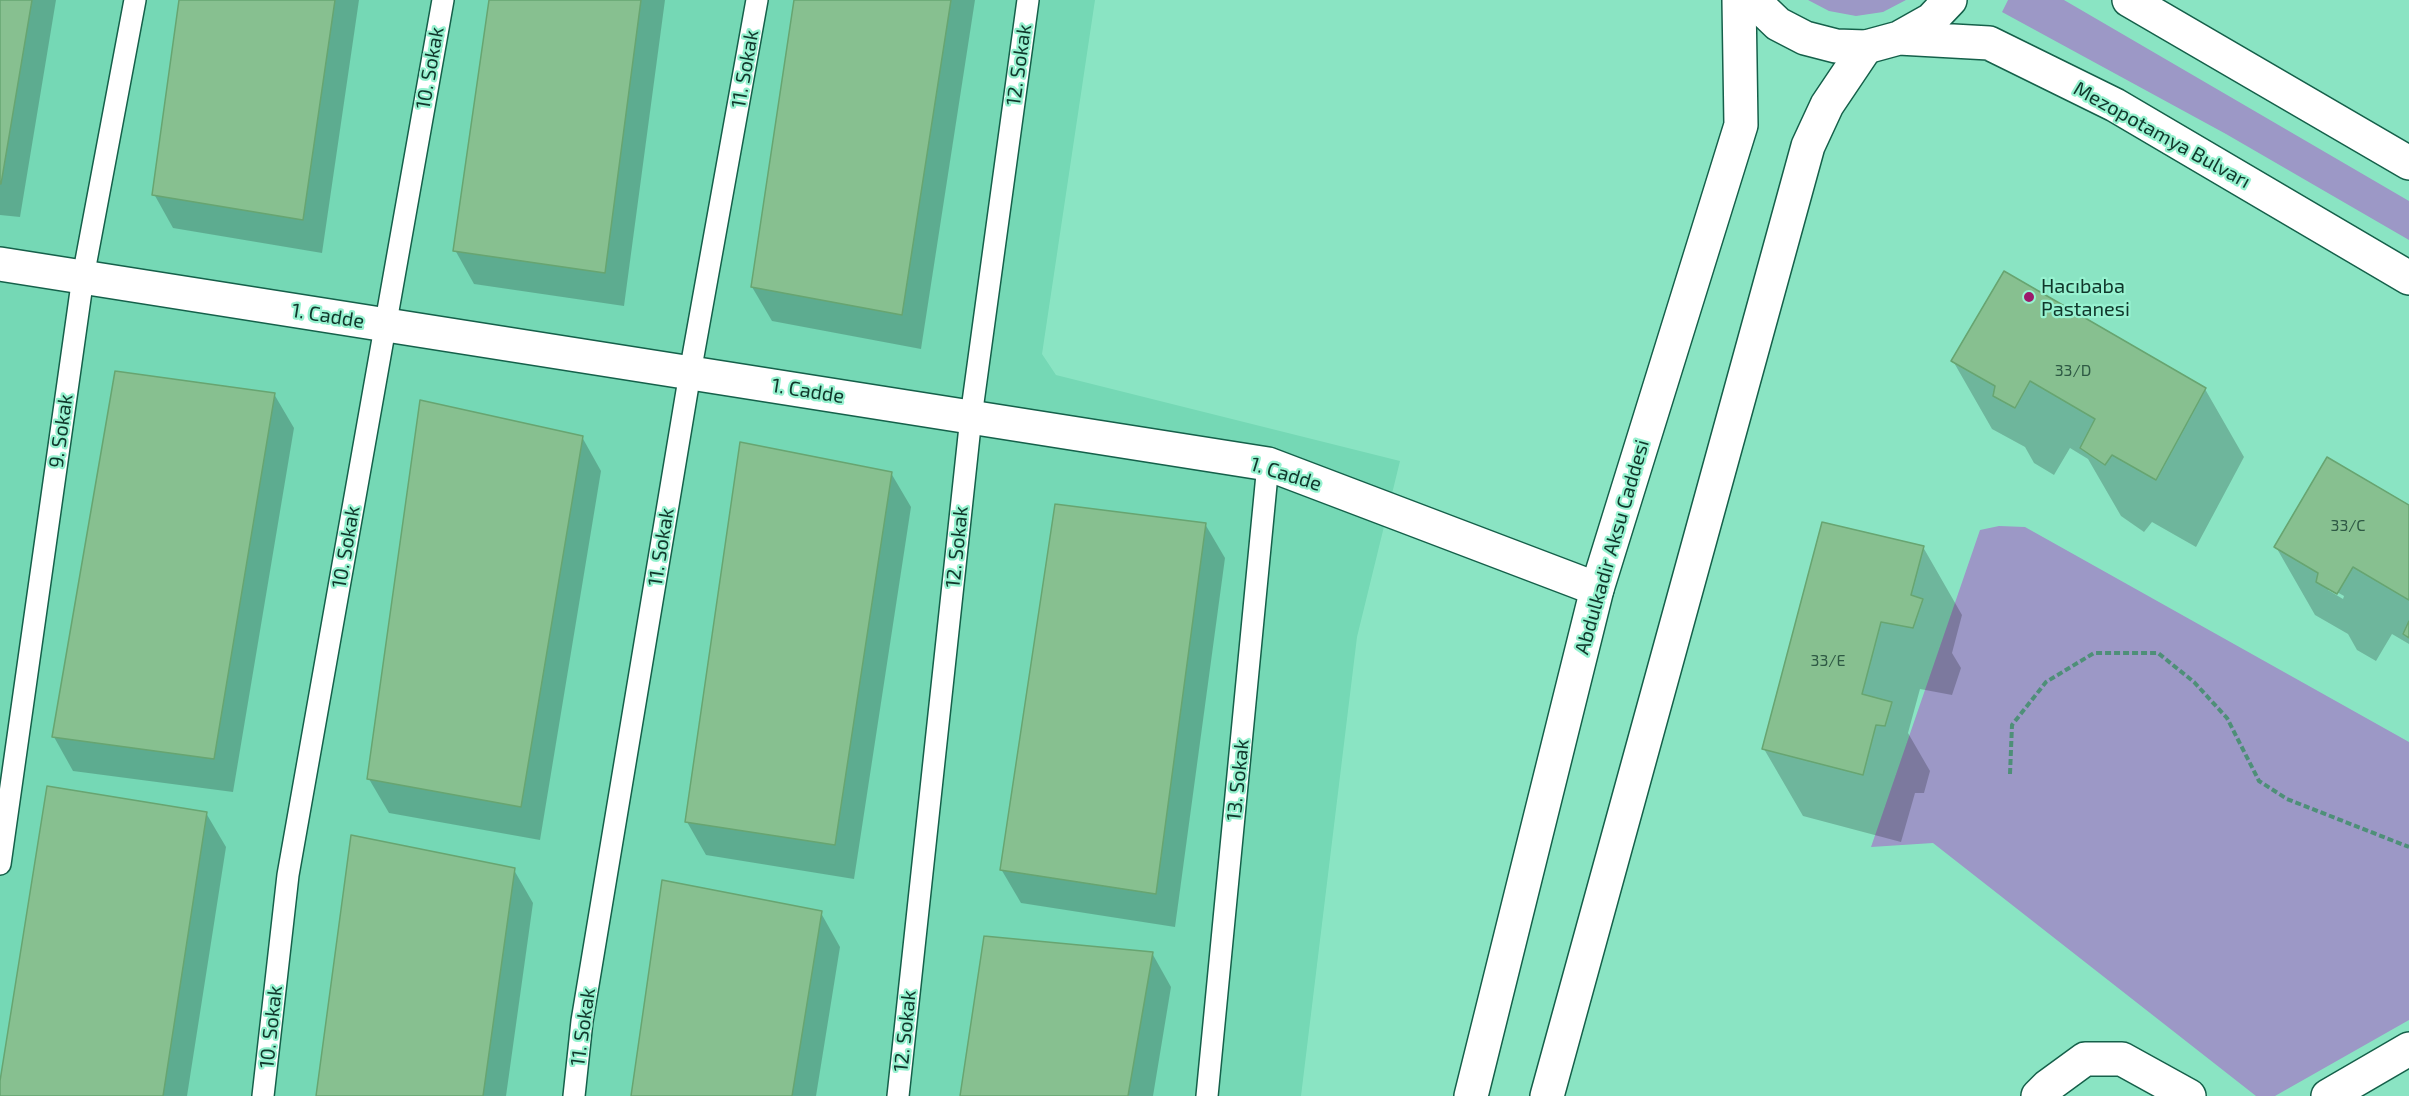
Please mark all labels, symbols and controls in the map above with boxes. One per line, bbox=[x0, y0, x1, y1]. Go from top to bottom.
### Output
street label: 12. Sokak bbox=[1001, 23, 1037, 107]
street label: 10. Sokak bbox=[411, 25, 449, 111]
street label: 11. Sokak bbox=[726, 28, 764, 110]
street label: Mezopotamya Bulvarı bbox=[2069, 76, 2255, 194]
place label: Hacıbaba Pastanesi bbox=[2041, 274, 2130, 321]
marker: Hacıbaba Pastanesi bbox=[2022, 290, 2036, 304]
street label: 1. Cadde bbox=[290, 298, 366, 334]
house number: 33/D bbox=[2055, 361, 2091, 381]
street label: 1. Cadde bbox=[770, 373, 846, 409]
street label: 9. Sokak bbox=[44, 392, 78, 470]
street label: Abdulkadir Aksu Caddesi bbox=[1570, 437, 1654, 657]
street label: 1. Cadde bbox=[1248, 452, 1324, 496]
street label: 10. Sokak bbox=[327, 504, 365, 590]
street label: 12. Sokak bbox=[941, 505, 973, 589]
street label: 11. Sokak bbox=[643, 506, 679, 588]
house number: 33/C bbox=[2331, 516, 2365, 536]
house number: 33/E bbox=[1810, 651, 1846, 671]
street label: 13. Sokak bbox=[1222, 738, 1254, 822]
street label: 10. Sokak bbox=[255, 984, 287, 1070]
street label: 11. Sokak bbox=[566, 986, 600, 1068]
street label: 12. Sokak bbox=[889, 989, 921, 1073]

